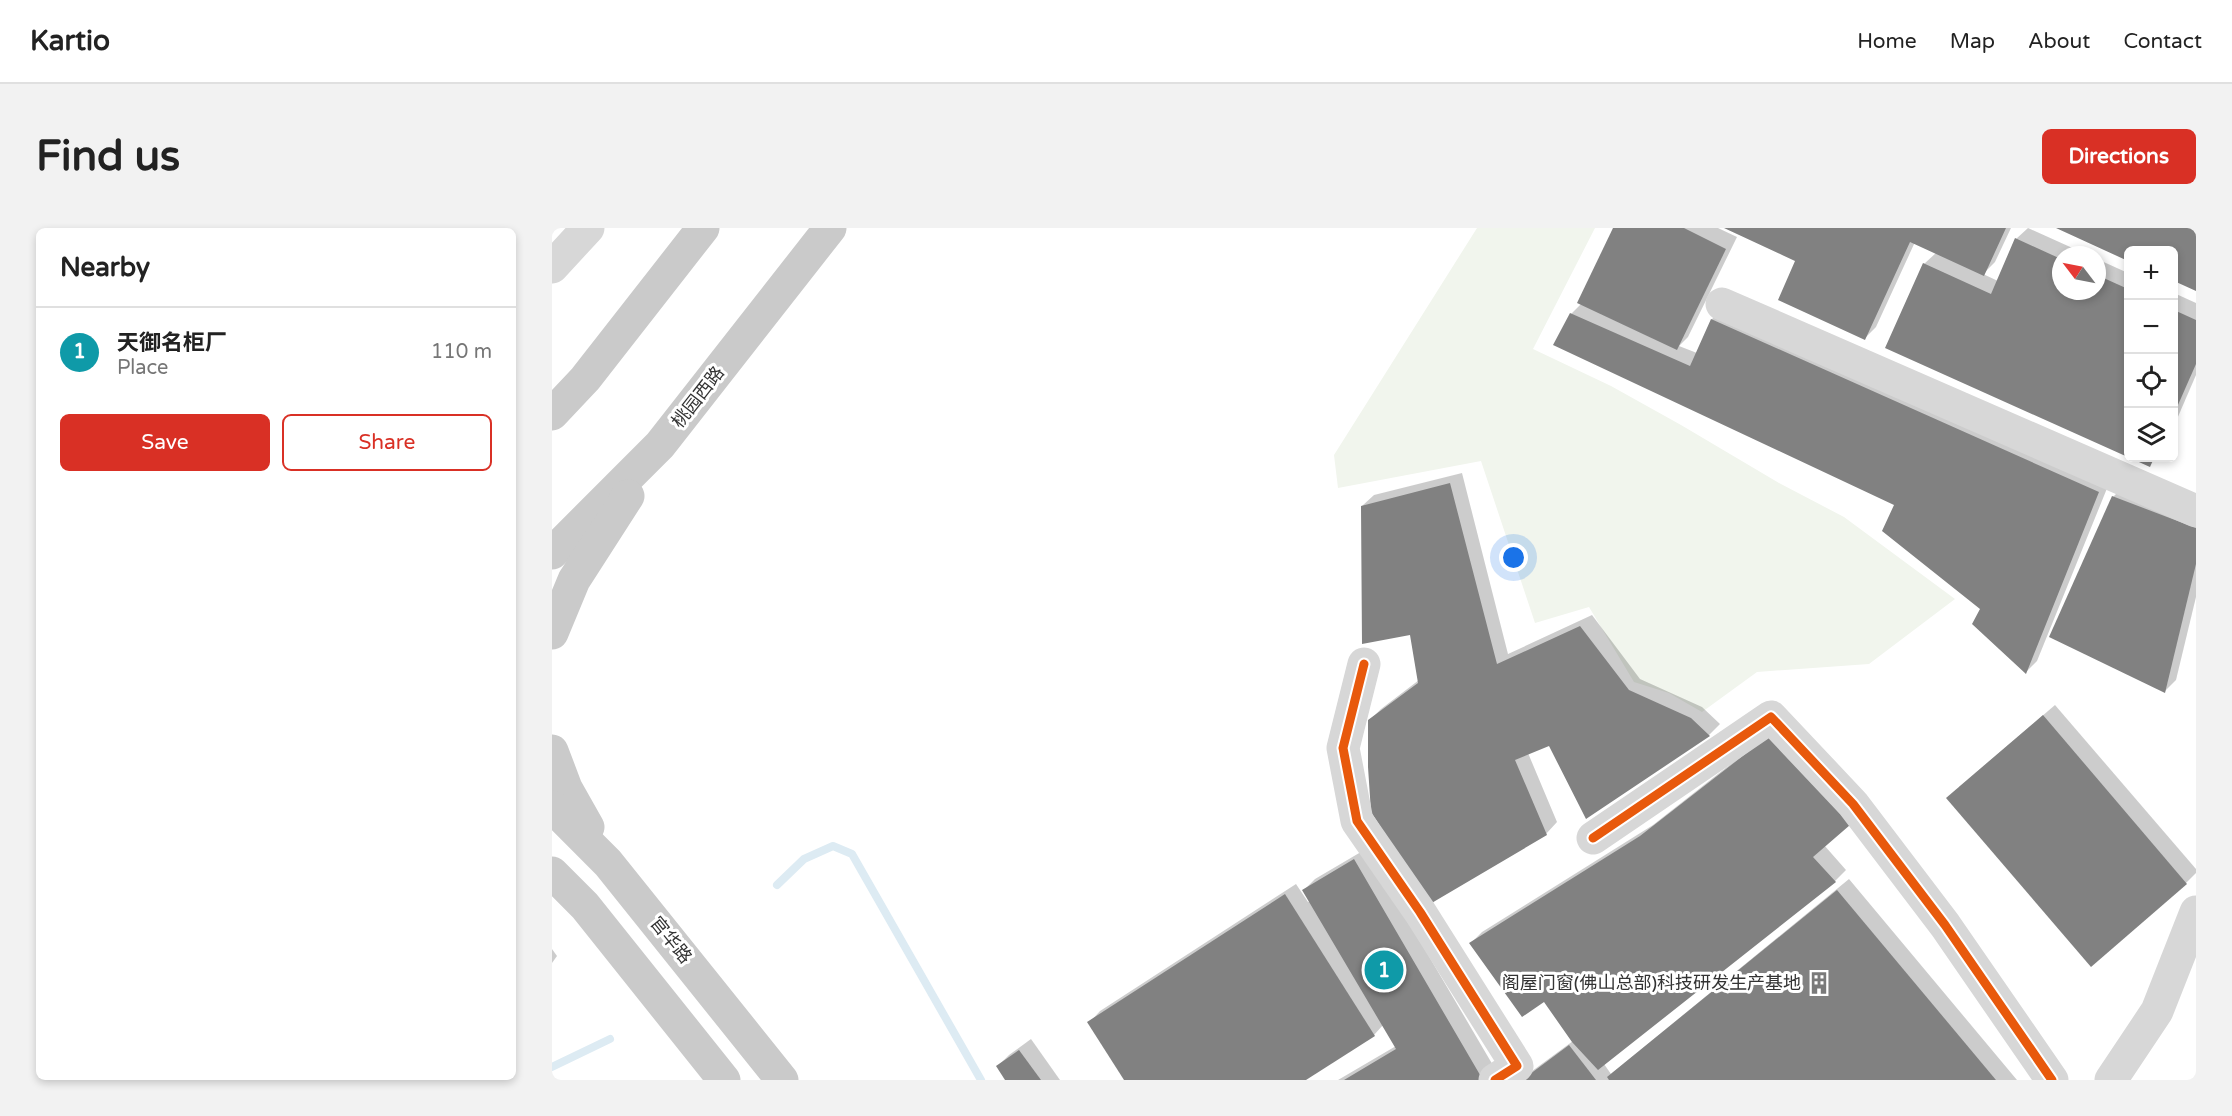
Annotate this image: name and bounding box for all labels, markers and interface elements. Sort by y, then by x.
text: Kartio [30,24,110,58]
text: Home [1857,29,1917,54]
text: Map [1950,29,1995,54]
text: About [2028,29,2090,54]
text: Contact [2123,29,2202,54]
button: Directions [2042,129,2196,184]
text: Find us [36,131,180,182]
north arrow [2052,246,2106,300]
map controls [2124,246,2178,462]
button: + [2124,246,2178,300]
text: Nearby [60,252,150,283]
button: − [2124,300,2178,354]
text: 天御名柜厂 [117,330,227,356]
text: 1 [73,340,86,364]
text: 110 m [431,340,492,364]
button: locate [2124,354,2178,408]
text: Place [117,356,168,380]
street label: 桃园西路 [667,362,729,432]
button: layers [2124,408,2178,462]
button: Save [60,414,270,471]
button: Share [282,414,492,471]
your location [1499,543,1528,572]
street label: 官华路 [645,912,697,968]
pin: 1 [1364,948,1404,992]
building icon: 阁屋门窗(佛山总部)科技研发生产基地 [1806,970,1832,996]
place label: 阁屋门窗(佛山总部)科技研发生产基地 [1502,972,1801,994]

